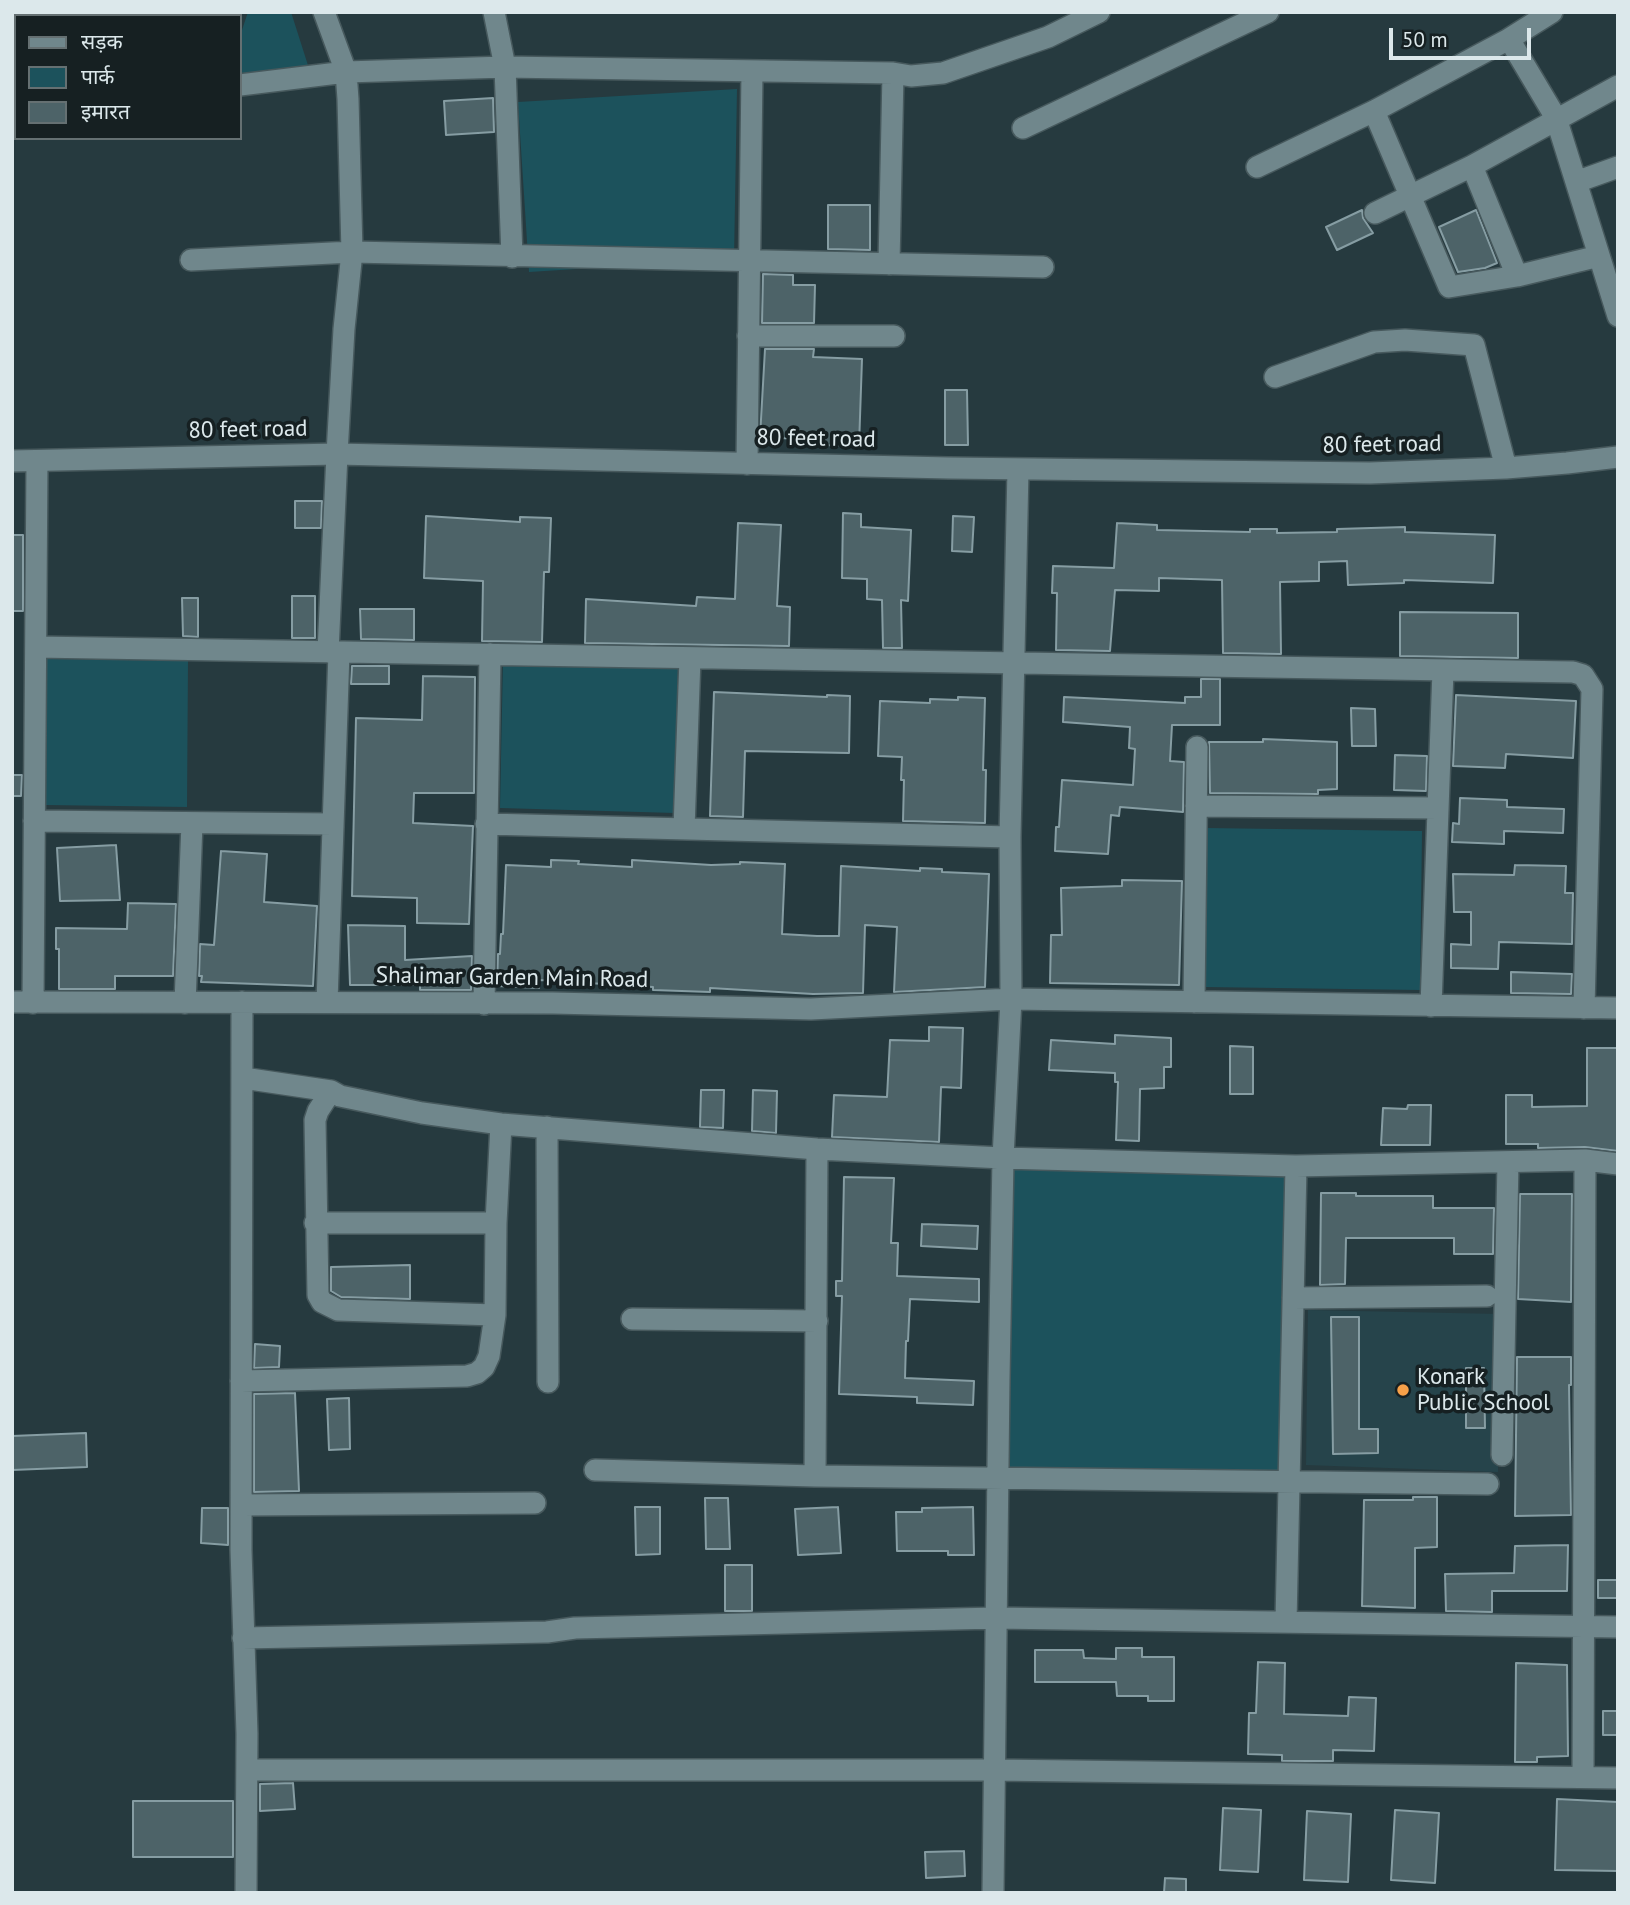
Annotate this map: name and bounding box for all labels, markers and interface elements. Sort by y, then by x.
legend [14,14,242,140]
scale bar [1392,14,1534,58]
text: 50 m [1402,26,1448,53]
text: सड़क [81,28,123,55]
text: पार्क [81,63,115,90]
text: इमारत [81,98,130,125]
street label: 80 feet road [188,415,308,445]
street label: 80 feet road [756,424,876,454]
street label: 80 feet road [1322,430,1442,460]
street label: Shalimar Garden Main Road [376,962,648,994]
place label: Konark Public School [1417,1363,1550,1417]
marker: Konark Public School [1395,1382,1411,1398]

